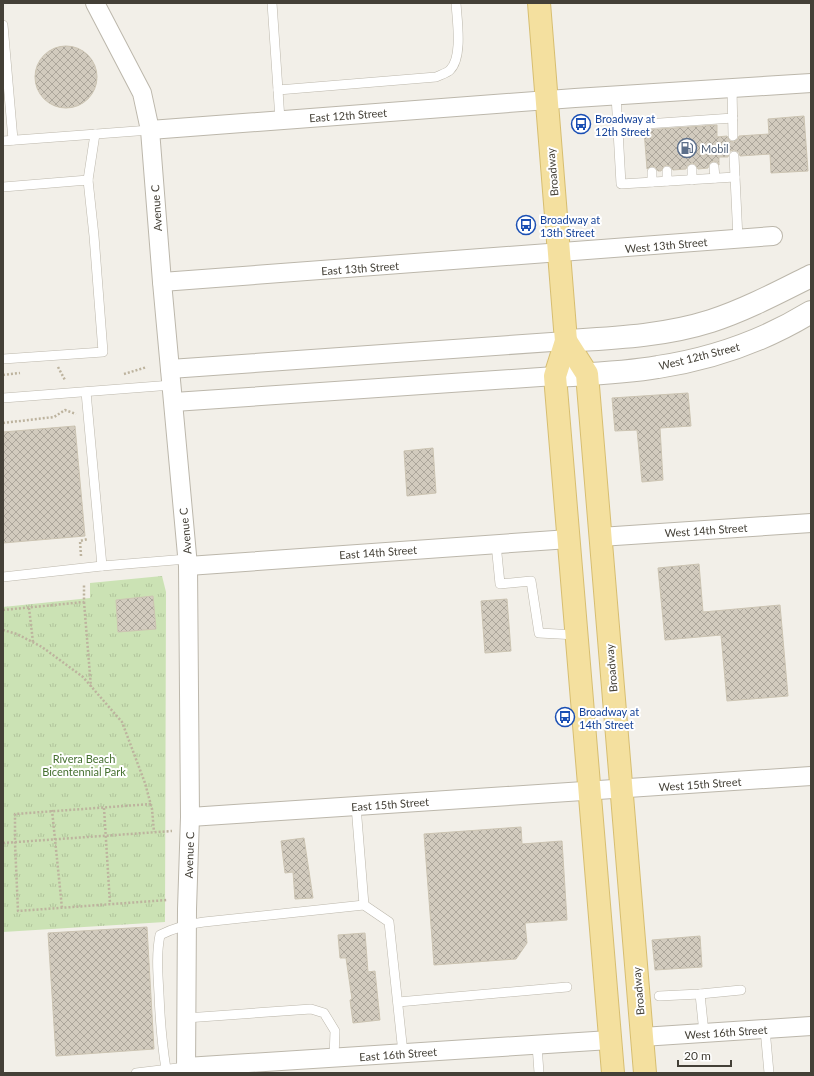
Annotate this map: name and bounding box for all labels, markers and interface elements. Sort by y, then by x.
street label: East 12th Street [309,106,387,124]
place label: Broadway at 12th Street [595,112,655,138]
bus stop icon: Broadway at 12th Street [570,113,592,135]
fuel station icon: Mobil [676,137,698,159]
place label: Mobil [701,142,729,155]
street label: Broadway [543,147,561,197]
street label: Avenue C [148,184,164,232]
place label: Broadway at 13th Street [540,213,600,239]
bus stop icon: Broadway at 13th Street [515,214,537,236]
street label: West 13th Street [624,235,708,255]
street label: East 13th Street [321,259,399,277]
street label: West 12th Street [657,340,741,372]
street label: Avenue C [176,507,194,555]
street label: West 14th Street [664,521,748,539]
street label: East 14th Street [339,543,417,561]
street label: Broadway [602,643,620,693]
place label: Broadway at 14th Street [579,705,639,731]
bus stop icon: Broadway at 14th Street [554,706,576,728]
park label: Rivera Beach Bicentennial Park [42,752,126,778]
street label: West 15th Street [658,775,742,793]
street label: East 15th Street [351,795,429,813]
street label: Avenue C [182,831,196,879]
street label: Broadway [629,966,647,1016]
street label: West 16th Street [684,1023,768,1041]
scale bar [678,1042,731,1068]
street label: East 16th Street [359,1045,437,1063]
text: 20 m [684,1048,711,1063]

